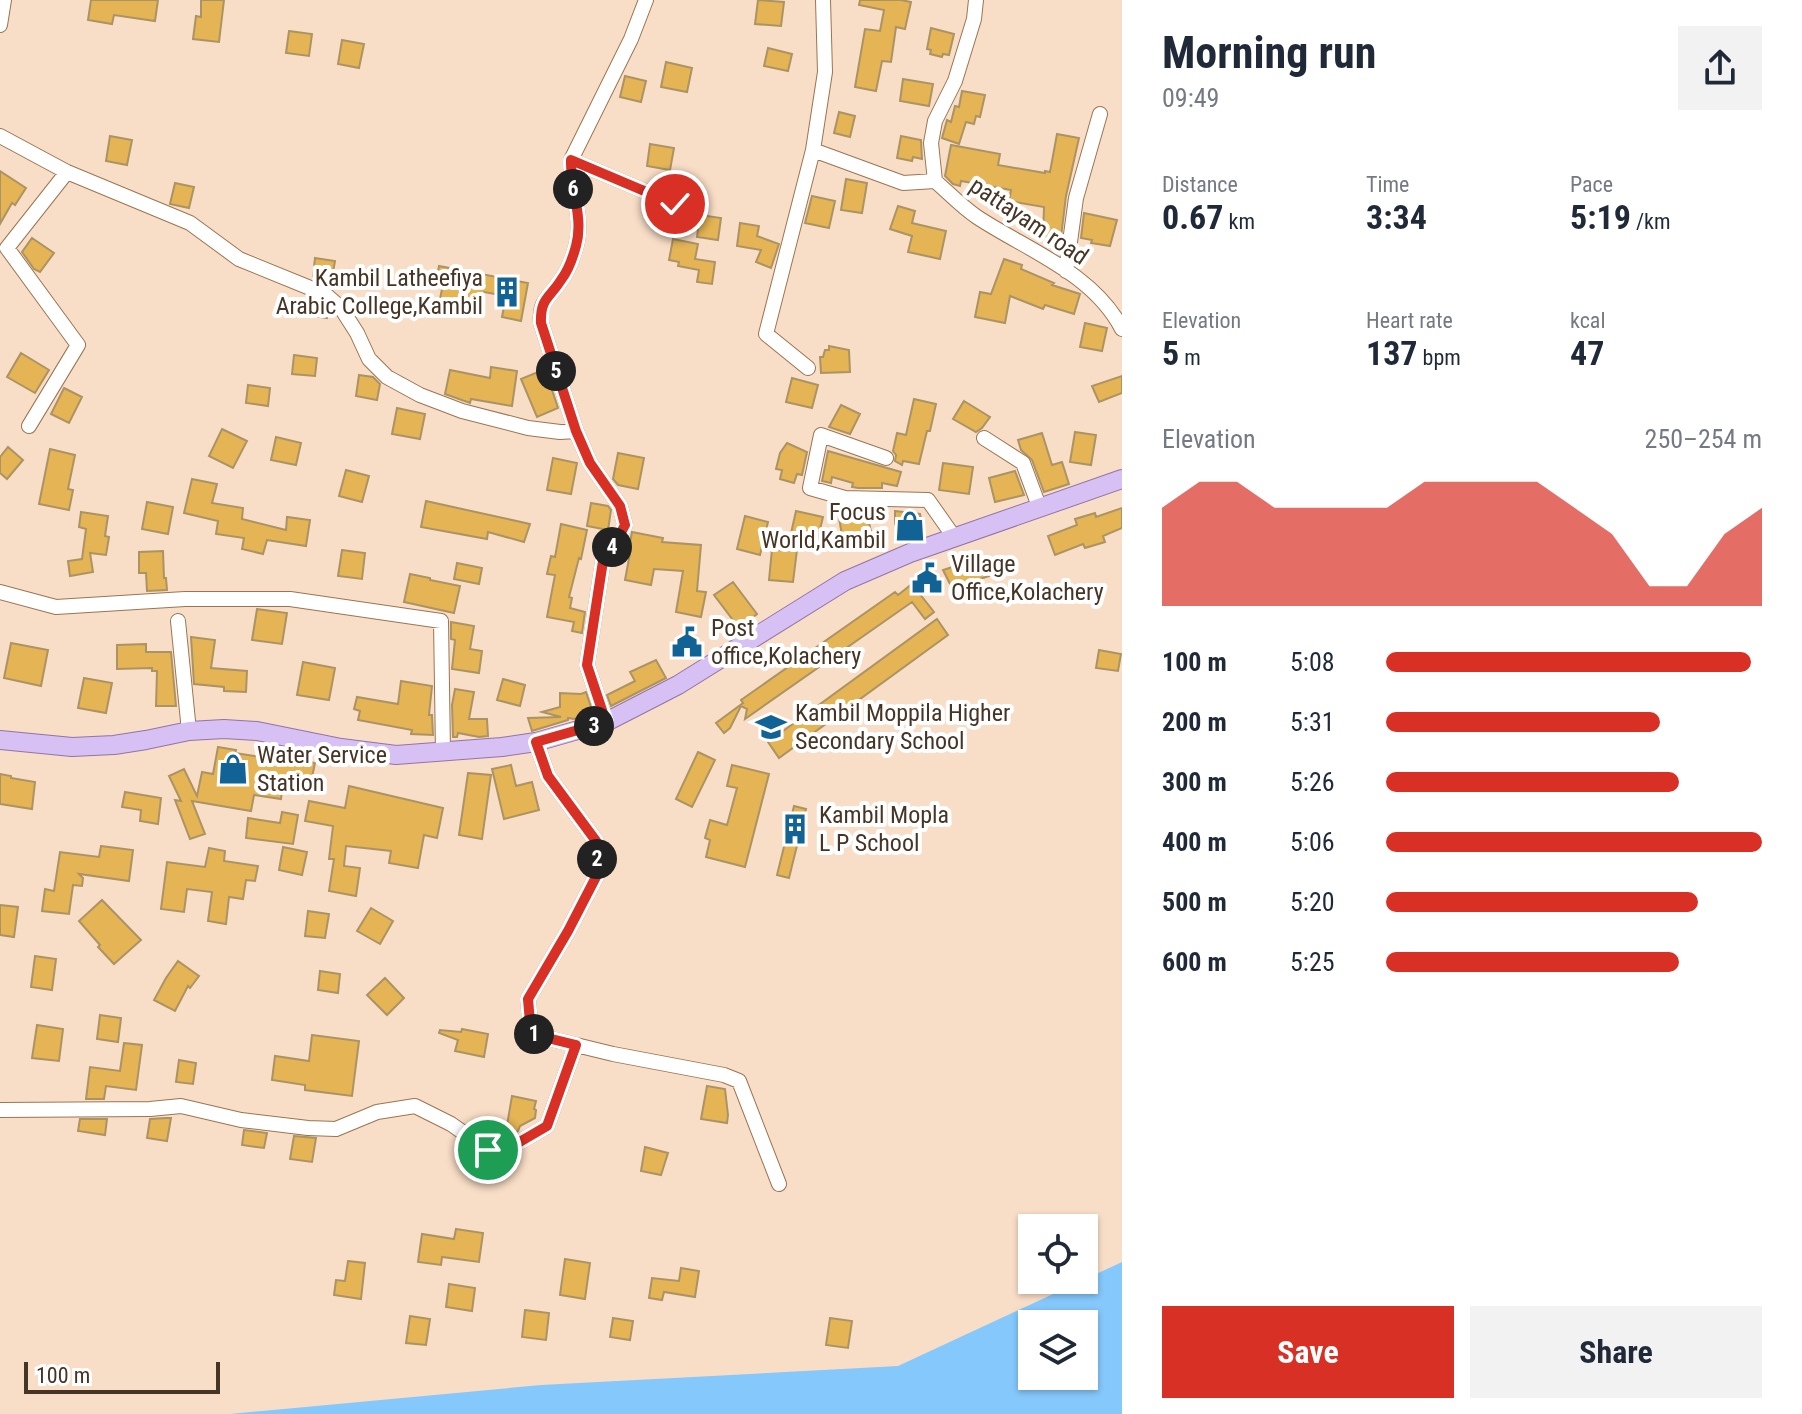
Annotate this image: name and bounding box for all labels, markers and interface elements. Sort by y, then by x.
button: share [1678,26,1762,110]
text: Morning run [1162,27,1376,79]
text: 09:49 [1162,83,1219,113]
pin: 6 [553,169,593,209]
pin [641,170,709,238]
street label: pattayam road [965,171,1093,271]
text: Distance [1162,172,1238,197]
text: Time [1366,172,1409,197]
text: Pace [1570,172,1613,197]
text: 6 [567,176,579,201]
icon: check [653,182,697,226]
text: 0.67 [1162,197,1223,237]
text: 3:34 [1366,197,1427,237]
text: 5:19 [1570,197,1631,237]
text: km [1223,209,1255,234]
text: /km [1631,209,1671,234]
place label: Kambil Latheefiya Arabic College,Kambil [276,264,483,320]
building icon: Kambil Latheefiya Arabic College,Kambil [490,275,524,309]
text: Elevation [1162,308,1241,333]
text: Heart rate [1366,308,1453,333]
text: kcal [1570,308,1605,333]
text: 5 [1162,333,1179,373]
text: 137 [1366,333,1418,373]
text: 47 [1570,333,1604,373]
text: m [1179,345,1201,370]
text: bpm [1418,345,1461,370]
pin: 5 [536,351,576,391]
text: 5 [550,358,562,383]
text: Elevation [1162,424,1256,454]
text: 250–254 m [1645,424,1762,454]
place label: Focus World,Kambil [761,498,886,554]
shop icon: Focus World,Kambil [893,509,927,543]
pin: 4 [592,527,632,567]
text: 4 [606,534,618,559]
place label: Village Office,Kolachery [951,550,1104,606]
public building icon: Village Office,Kolachery [910,561,944,595]
place label: Post office,Kolachery [711,614,861,670]
public building icon: Post office,Kolachery [670,625,704,659]
text: 100 m [1162,647,1227,677]
text: 5:08 [1290,647,1335,677]
place label: Kambil Moppila Higher Secondary School [795,699,1010,755]
pin: 3 [574,706,614,746]
text: 200 m [1162,707,1227,737]
text: 5:31 [1290,707,1335,737]
school or university icon: Kambil Moppila Higher Secondary School [754,710,788,744]
text: 3 [588,713,600,738]
place label: Water Service Station [257,741,387,797]
shop icon: Water Service Station [216,752,250,786]
text: 300 m [1162,767,1227,797]
text: 5:26 [1290,767,1335,797]
place label: Kambil Mopla L P School [819,801,949,857]
building icon: Kambil Mopla L P School [778,812,812,846]
text: 400 m [1162,827,1227,857]
text: 5:06 [1290,827,1335,857]
pin: 2 [577,839,617,879]
text: 2 [591,846,603,871]
text: 500 m [1162,887,1227,917]
text: 5:20 [1290,887,1335,917]
text: 600 m [1162,947,1227,977]
text: 5:25 [1290,947,1335,977]
pin: 1 [514,1014,554,1054]
text: 1 [528,1021,540,1046]
pin [454,1116,522,1184]
icon: arrive [466,1128,510,1172]
map controls [1018,1214,1098,1390]
button: locate [1018,1214,1098,1294]
button: Save [1162,1306,1454,1398]
button: Share [1470,1306,1762,1398]
button: layers [1018,1310,1098,1390]
scale bar [24,1358,220,1394]
text: 100 m [36,1363,90,1388]

